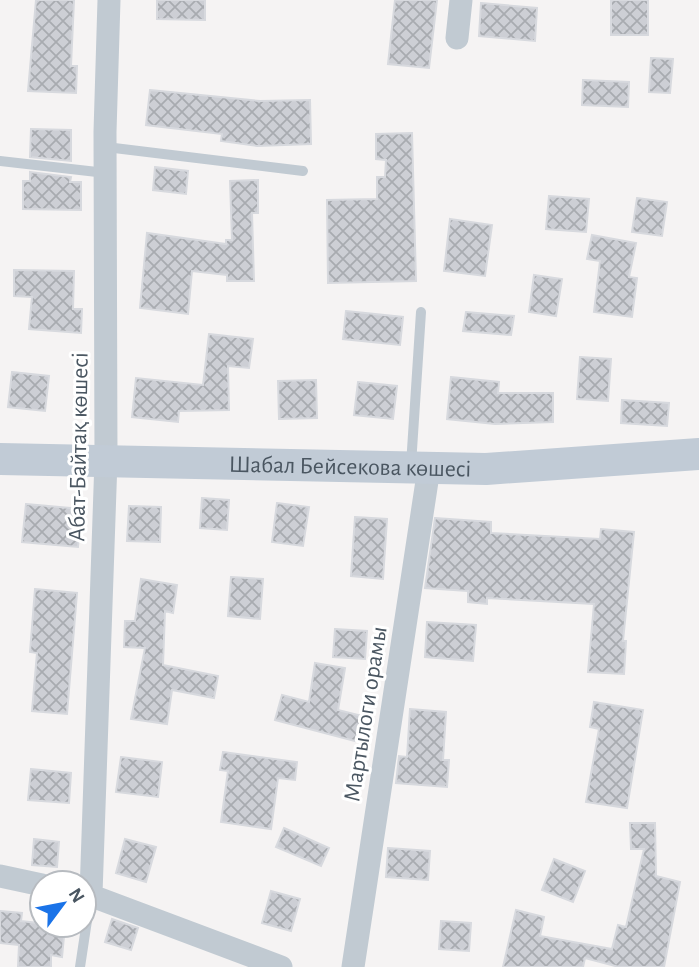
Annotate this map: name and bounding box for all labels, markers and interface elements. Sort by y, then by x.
street label: Абат-Байтақ көшесі [65,352,93,542]
street label: Шабал Бейсекова көшесі [228,453,471,482]
street label: Мартылоги орамы [340,625,392,804]
north arrow [28,869,98,939]
text: N [65,885,88,906]

